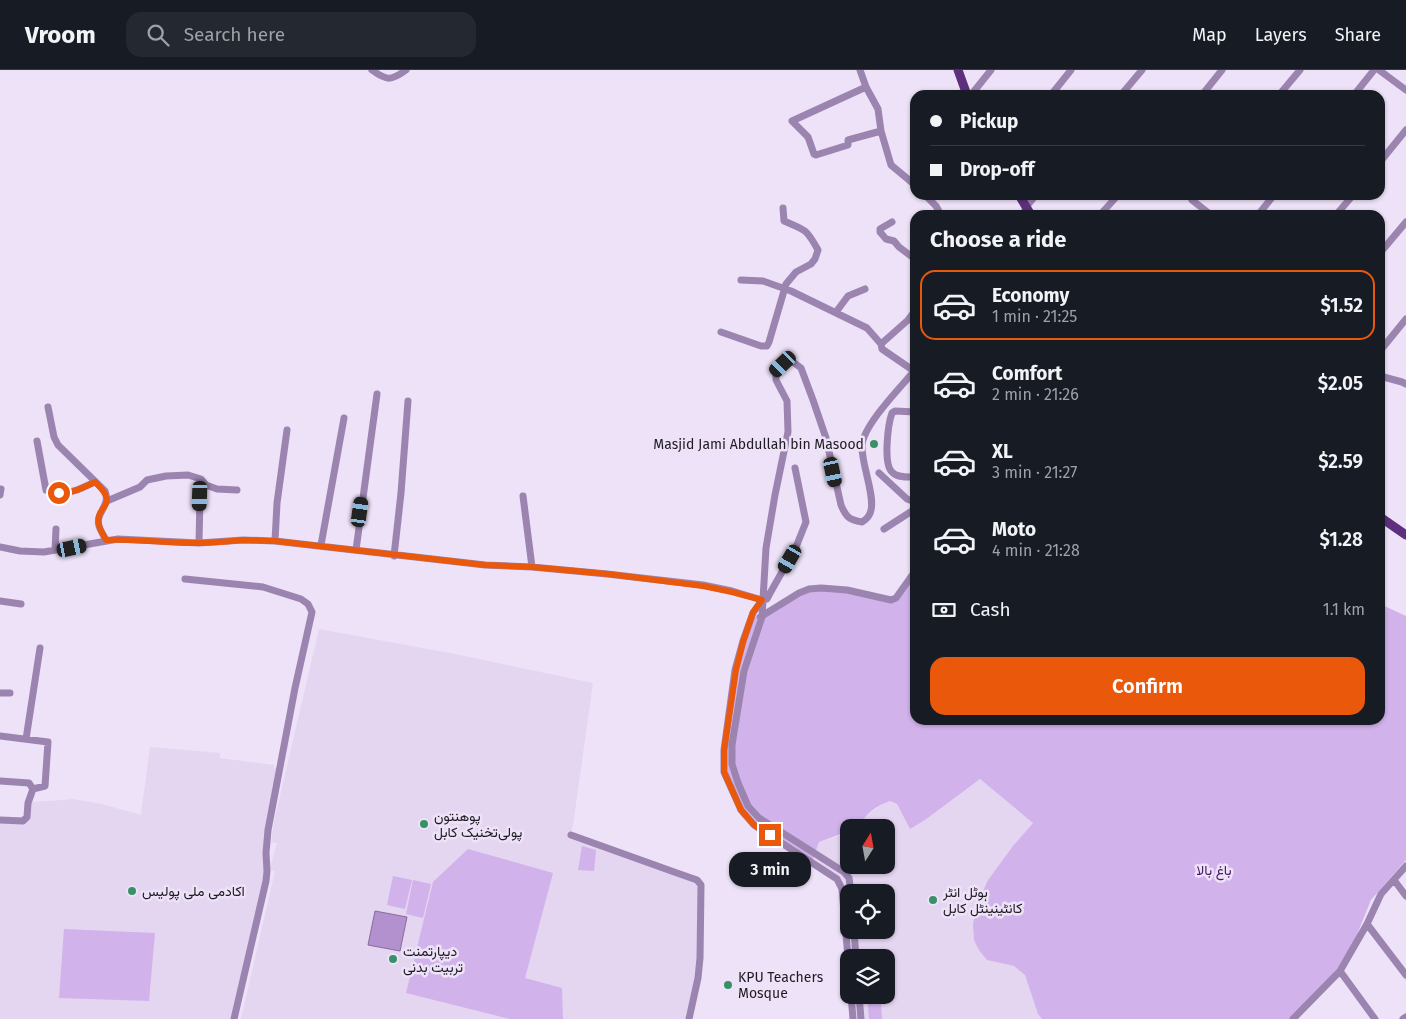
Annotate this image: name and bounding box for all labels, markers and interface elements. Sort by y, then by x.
search box [126,12,476,57]
text: Vroom [25,21,96,49]
icon: search [144,21,172,49]
text: Search here [184,23,285,46]
text: Map [1192,24,1227,46]
text: Layers [1255,24,1307,46]
text: Share [1335,24,1381,46]
text: Pickup [960,110,1018,133]
text: Drop-off [960,158,1034,181]
text: Choose a ride [930,226,1066,253]
icon: car [932,283,977,328]
text: Economy [992,284,1069,307]
text: $1.52 [1320,294,1363,317]
text: 1 min · 21:25 [992,307,1077,326]
car [766,348,799,380]
icon: car [932,361,977,406]
text: Comfort [992,362,1062,385]
text: $2.05 [1318,372,1363,395]
text: 2 min · 21:26 [992,385,1079,404]
place label: Masjid Jami Abdullah bin Masood [653,436,864,453]
marker: Masjid Jami Abdullah bin Masood [868,438,880,450]
icon: car [932,439,977,484]
text: XL [992,440,1013,463]
text: $2.59 [1318,450,1363,473]
car [822,456,843,488]
text: 3 min · 21:27 [992,463,1077,482]
car [191,481,208,511]
route start [48,482,70,504]
car [350,496,369,528]
icon: car [932,517,977,562]
text: Moto [992,518,1036,541]
text: $1.28 [1319,528,1363,551]
car [55,538,88,558]
text: 4 min · 21:28 [992,541,1080,560]
car [776,542,803,576]
icon: cash [930,596,958,624]
text: Cash [970,598,1011,621]
text: 1.1 km [1323,600,1365,619]
button: Confirm [930,657,1365,715]
place label: پوهنتون پولی‌تخنیک کابل [434,808,522,842]
marker: پوهنتون پولی‌تخنیک کابل [418,818,430,830]
north arrow [840,819,895,874]
map controls [840,819,895,1004]
route end [759,824,781,846]
callout: 3 min [729,852,811,888]
text: 3 min [750,860,790,879]
park label: باغ بالا [1196,862,1232,881]
place label: اکادمی ملی پولیس [142,883,245,901]
button: locate [840,884,895,939]
place label: ہوٹل انٹر کانٹینینٹل کابل [942,884,1022,917]
marker: اکادمی ملی پولیس [126,885,138,897]
marker: ہوٹل انٹر کانٹینینٹل کابل [927,894,939,906]
place label: دیپارتمنت تربیت بدنی [403,943,463,976]
button: layers [840,949,895,1004]
marker: دیپارتمنت تربیت بدنی [387,953,399,965]
place label: KPU Teachers Mosque [738,969,824,1002]
marker: KPU Teachers Mosque [722,979,734,991]

